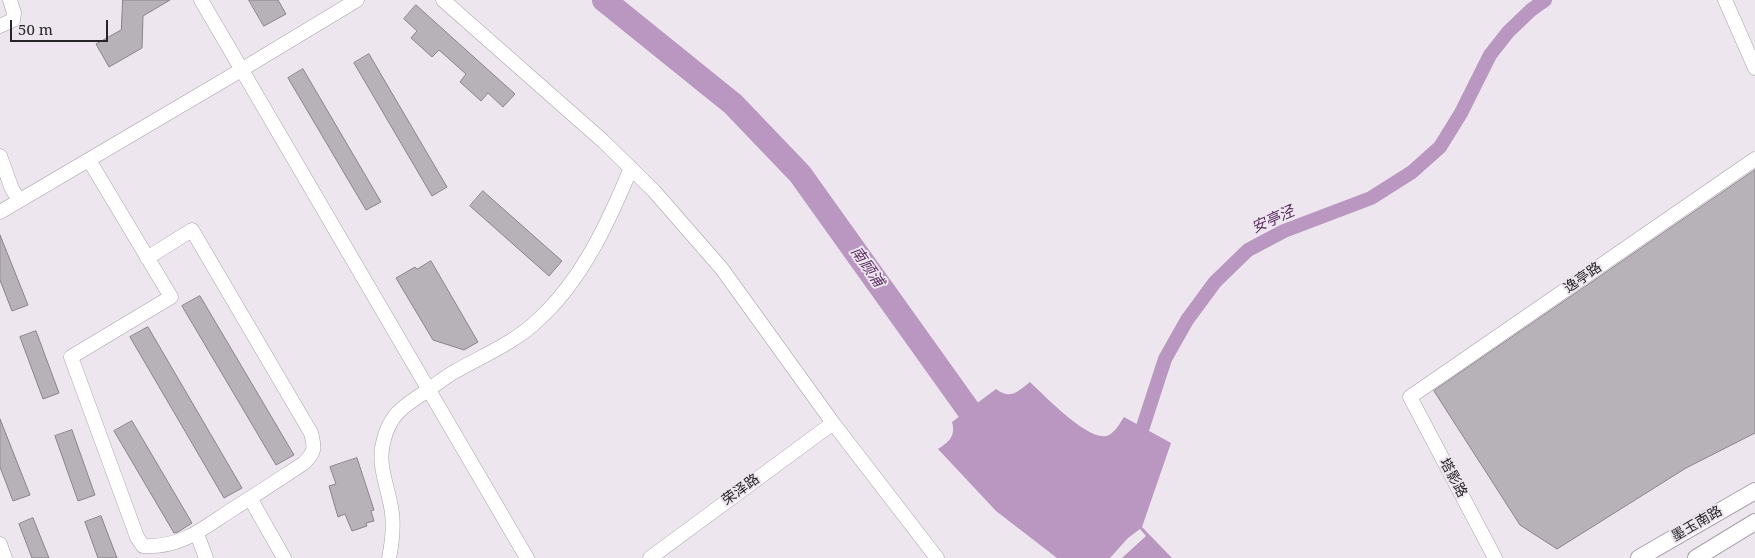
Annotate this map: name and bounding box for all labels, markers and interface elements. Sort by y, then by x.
scale bar [12,10,110,42]
text: 50 m [18,19,53,39]
water label: 安亭泾 [1249,203,1297,237]
water label: 南顾浦 [847,243,887,291]
street label: 逸亭路 [1561,259,1605,297]
street label: 塔影路 [1436,456,1470,500]
street label: 荣泽路 [719,471,763,509]
street label: 墨玉南路 [1669,503,1725,545]

